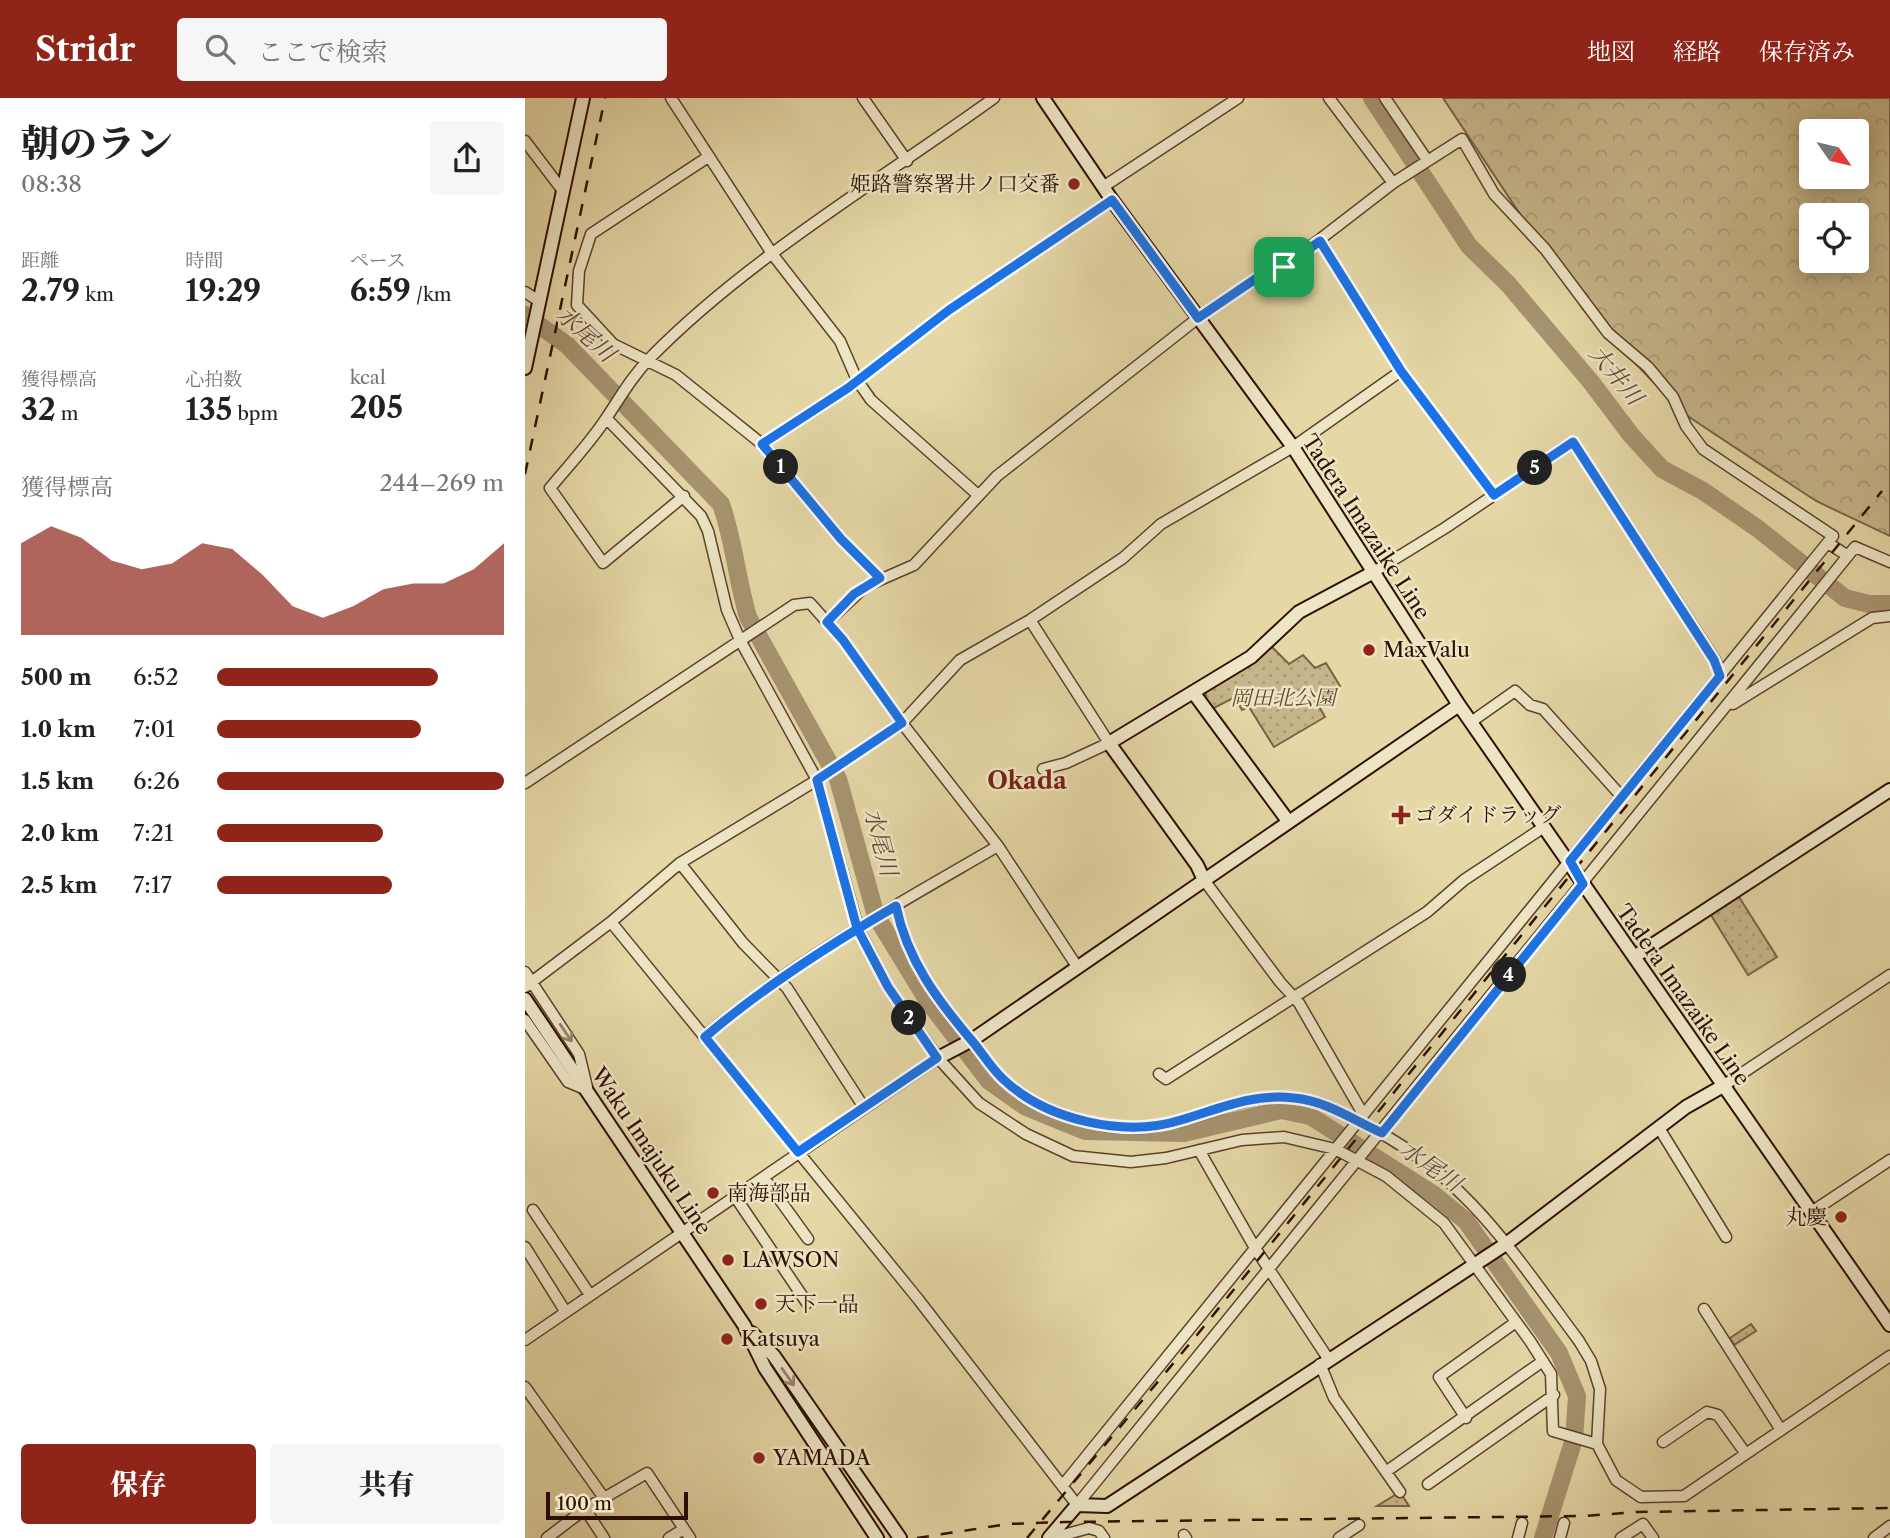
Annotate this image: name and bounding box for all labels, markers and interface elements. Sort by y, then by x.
search box [177,18,667,81]
text: Stridr [35,29,135,70]
icon: search [201,30,239,68]
text: ここで検索 [257,36,387,68]
text: 地図 [1587,37,1635,66]
text: 経路 [1673,37,1721,66]
text: 保存済み [1759,37,1855,66]
north arrow [1799,119,1869,189]
map controls [1799,119,1869,273]
text: 朝のラン [21,120,173,167]
button: share [430,121,504,195]
text: 08:38 [21,170,82,198]
place label: 姫路警察署井ノ口交番 [850,171,1060,196]
marker: 姫路警察署井ノ口交番 [1066,176,1082,192]
button: locate [1799,203,1869,273]
pin [1254,237,1314,297]
icon: arrive [1265,248,1303,286]
text: 距離 [21,249,59,272]
text: 時間 [185,249,223,272]
text: ペース [350,249,406,272]
text: 2.79 [21,272,80,309]
text: 19:29 [185,272,261,309]
text: 6:59 [350,272,411,309]
text: km [80,283,114,306]
text: /km [411,283,452,306]
water label: 水尾川 [551,301,623,369]
water label: 大井川 [1583,340,1651,413]
text: kcal [350,366,386,389]
text: 獲得標高 [21,368,97,391]
text: 心拍数 [185,368,242,391]
text: 205 [350,389,403,426]
text: 32 [21,391,56,428]
text: 135 [185,391,232,428]
text: m [56,402,78,425]
text: bpm [232,402,278,425]
street label: Tadera Imazaike Line [1297,430,1435,624]
pin: 1 [763,450,799,484]
pin: 5 [1517,450,1553,486]
text: 1 [776,455,785,478]
text: 5 [1529,456,1540,479]
text: 244–269 m [379,469,504,497]
text: 獲得標高 [21,473,113,501]
place label: MaxValu [1383,637,1470,662]
marker: MaxValu [1361,642,1377,658]
text: 500 m [21,663,92,691]
text: 6:52 [133,663,179,691]
park label: 岡田北公園 [1231,685,1338,710]
text: 1.0 km [21,715,96,743]
text: 7:01 [133,715,175,743]
district label: Okada [987,766,1068,795]
text: 1.5 km [21,767,94,795]
text: 6:26 [133,767,180,795]
place label: ゴダイドラッグ [1415,802,1561,827]
water label: 水尾川 [859,805,904,882]
marker: ゴダイドラッグ [1393,807,1409,823]
text: 2.0 km [21,819,99,847]
text: 7:21 [133,819,174,847]
text: 2.5 km [21,871,97,899]
text: 7:17 [133,871,172,899]
street label: Tadera Imazaike Line [1611,899,1755,1090]
pin: 4 [1492,958,1527,992]
text: 4 [1503,963,1514,986]
pin: 2 [891,1000,927,1035]
text: 2 [903,1006,914,1029]
one-way arrow [559,1023,573,1043]
street label: Waku Imajuku Line [586,1062,717,1239]
water label: 水尾川 [1395,1135,1470,1199]
place label: 南海部品 [727,1180,811,1205]
marker: 南海部品 [705,1185,721,1201]
place label: 丸慶 [1785,1204,1827,1229]
marker: 丸慶 [1833,1209,1849,1225]
place label: LAWSON [742,1247,839,1272]
marker: LAWSON [720,1252,736,1268]
place label: 天下一品 [775,1291,859,1316]
marker: 天下一品 [753,1296,769,1312]
place label: Katsuya [741,1326,821,1351]
marker: Katsuya [719,1331,735,1347]
one-way arrow [781,1367,796,1386]
button: 保存 [21,1444,256,1524]
button: 共有 [270,1444,504,1524]
place label: YAMADA [772,1445,871,1470]
marker: YAMADA [751,1450,767,1466]
scale bar [546,1489,688,1521]
text: 100 m [557,1492,612,1515]

